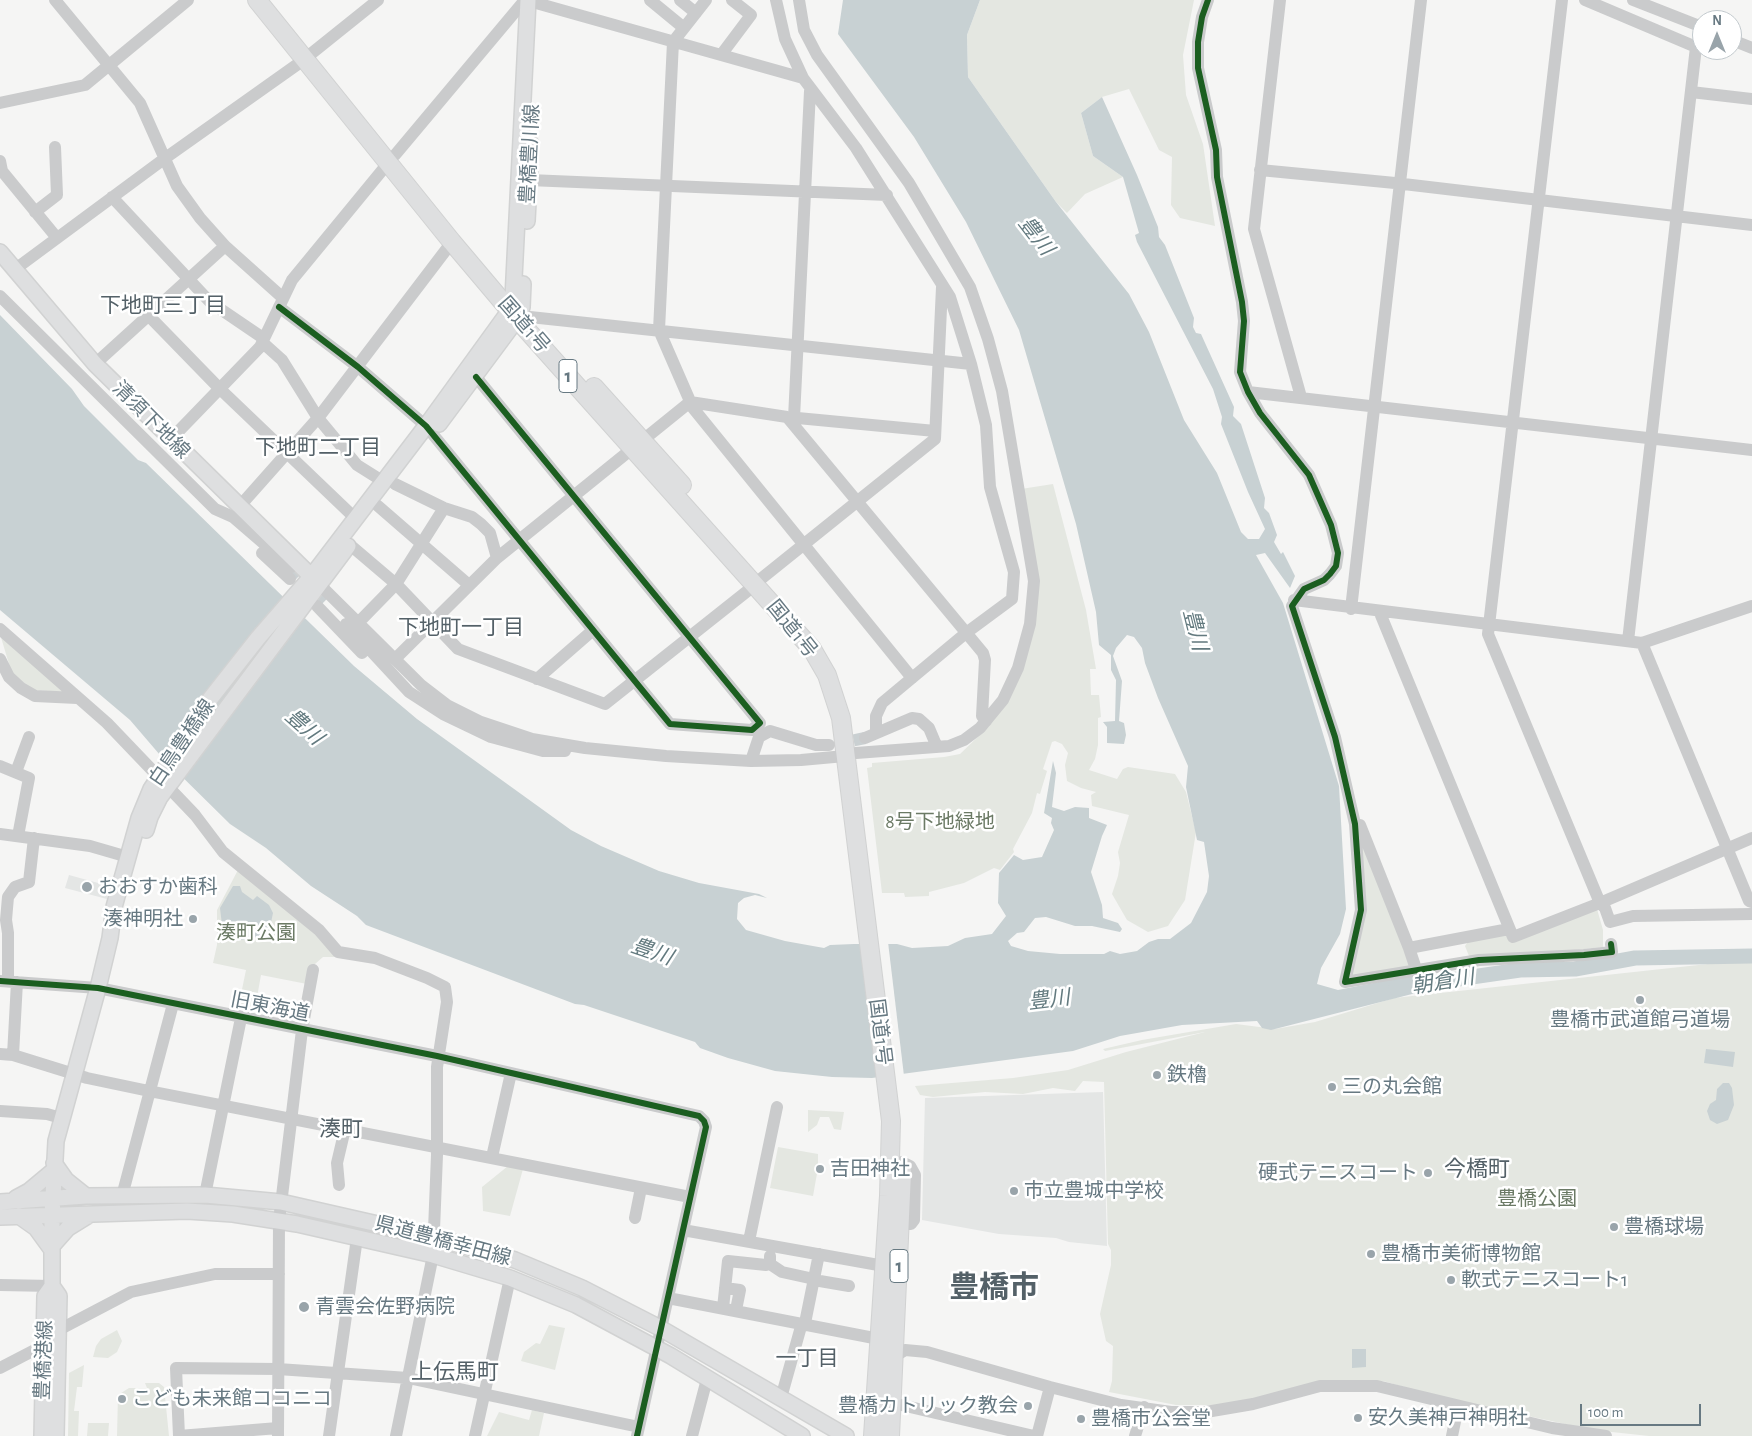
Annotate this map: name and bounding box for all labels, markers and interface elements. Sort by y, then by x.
north arrow [1692,10,1742,60]
text: N [1712,14,1722,28]
street label: 豊橋豊川線 [515,103,545,205]
water label: 豊川 [1013,212,1059,260]
street label: 国道1号 [493,292,555,358]
district label: 下地町三丁目 [100,293,226,319]
road number: 1 [559,360,577,392]
street label: 清須下地線 [107,376,195,464]
district label: 下地町二丁目 [255,435,381,461]
street label: 国道1号 [762,595,822,663]
water label: 豊川 [1178,607,1212,653]
district label: 下地町一丁目 [398,615,524,641]
street label: 白鳥豊橋線 [144,695,220,791]
water label: 豊川 [280,704,328,750]
park label: 8号下地緑地 [885,810,995,834]
place label: おおすか歯科 [98,875,218,899]
marker: おおすか歯科 [80,880,94,894]
place label: 湊神明社 [103,907,183,931]
marker: 湊神明社 [187,913,199,925]
park label: 湊町公園 [216,921,296,945]
water label: 豊川 [628,933,676,971]
water label: 朝倉川 [1410,965,1476,999]
water label: 豊川 [1027,985,1071,1015]
street label: 旧東海道 [228,988,312,1026]
marker: 豊橋市武道館弓道場 [1634,994,1646,1006]
street label: 国道1号 [864,997,896,1067]
place label: 豊橋市武道館弓道場 [1550,1008,1730,1032]
place label: 鉄櫓 [1167,1063,1207,1087]
marker: 鉄櫓 [1151,1069,1163,1081]
place label: 三の丸会館 [1342,1075,1442,1099]
marker: 三の丸会館 [1326,1081,1338,1093]
district label: 湊町 [319,1116,363,1142]
district label: 今橋町 [1444,1156,1510,1182]
place label: 吉田神社 [830,1157,910,1181]
place label: 硬式テニスコート [1258,1161,1418,1185]
marker: 吉田神社 [814,1163,826,1175]
marker: 硬式テニスコート [1422,1167,1434,1179]
place label: 市立豊城中学校 [1024,1179,1164,1203]
marker: 市立豊城中学校 [1008,1185,1020,1197]
park label: 豊橋公園 [1497,1187,1577,1211]
street label: 県道豊橋幸田線 [372,1211,514,1271]
place label: 豊橋球場 [1624,1215,1704,1239]
marker: 豊橋球場 [1608,1221,1620,1233]
place label: 豊橋市美術博物館 [1381,1242,1541,1266]
marker: 豊橋市美術博物館 [1365,1248,1377,1260]
road number: 1 [890,1250,908,1282]
place label: 軟式テニスコート1 [1461,1268,1628,1292]
district label: 豊橋市 [949,1270,1039,1306]
marker: 軟式テニスコート1 [1445,1274,1457,1286]
place label: 青雲会佐野病院 [315,1295,455,1319]
marker: 青雲会佐野病院 [297,1300,311,1314]
street label: 豊橋港線 [31,1320,57,1400]
district label: 一丁目 [776,1346,838,1372]
district label: 上伝馬町 [411,1359,499,1385]
place label: こども未来館ココニコ [132,1387,332,1411]
marker: こども未来館ココニコ [116,1393,128,1405]
place label: 豊橋カトリック教会 [838,1394,1018,1418]
scale bar [1582,1394,1703,1426]
marker: 豊橋カトリック教会 [1022,1400,1034,1412]
text: 100 m [1588,1405,1623,1420]
place label: 安久美神戸神明社 [1368,1406,1528,1430]
place label: 豊橋市公会堂 [1091,1407,1211,1431]
marker: 安久美神戸神明社 [1352,1412,1364,1424]
marker: 豊橋市公会堂 [1075,1413,1087,1425]

